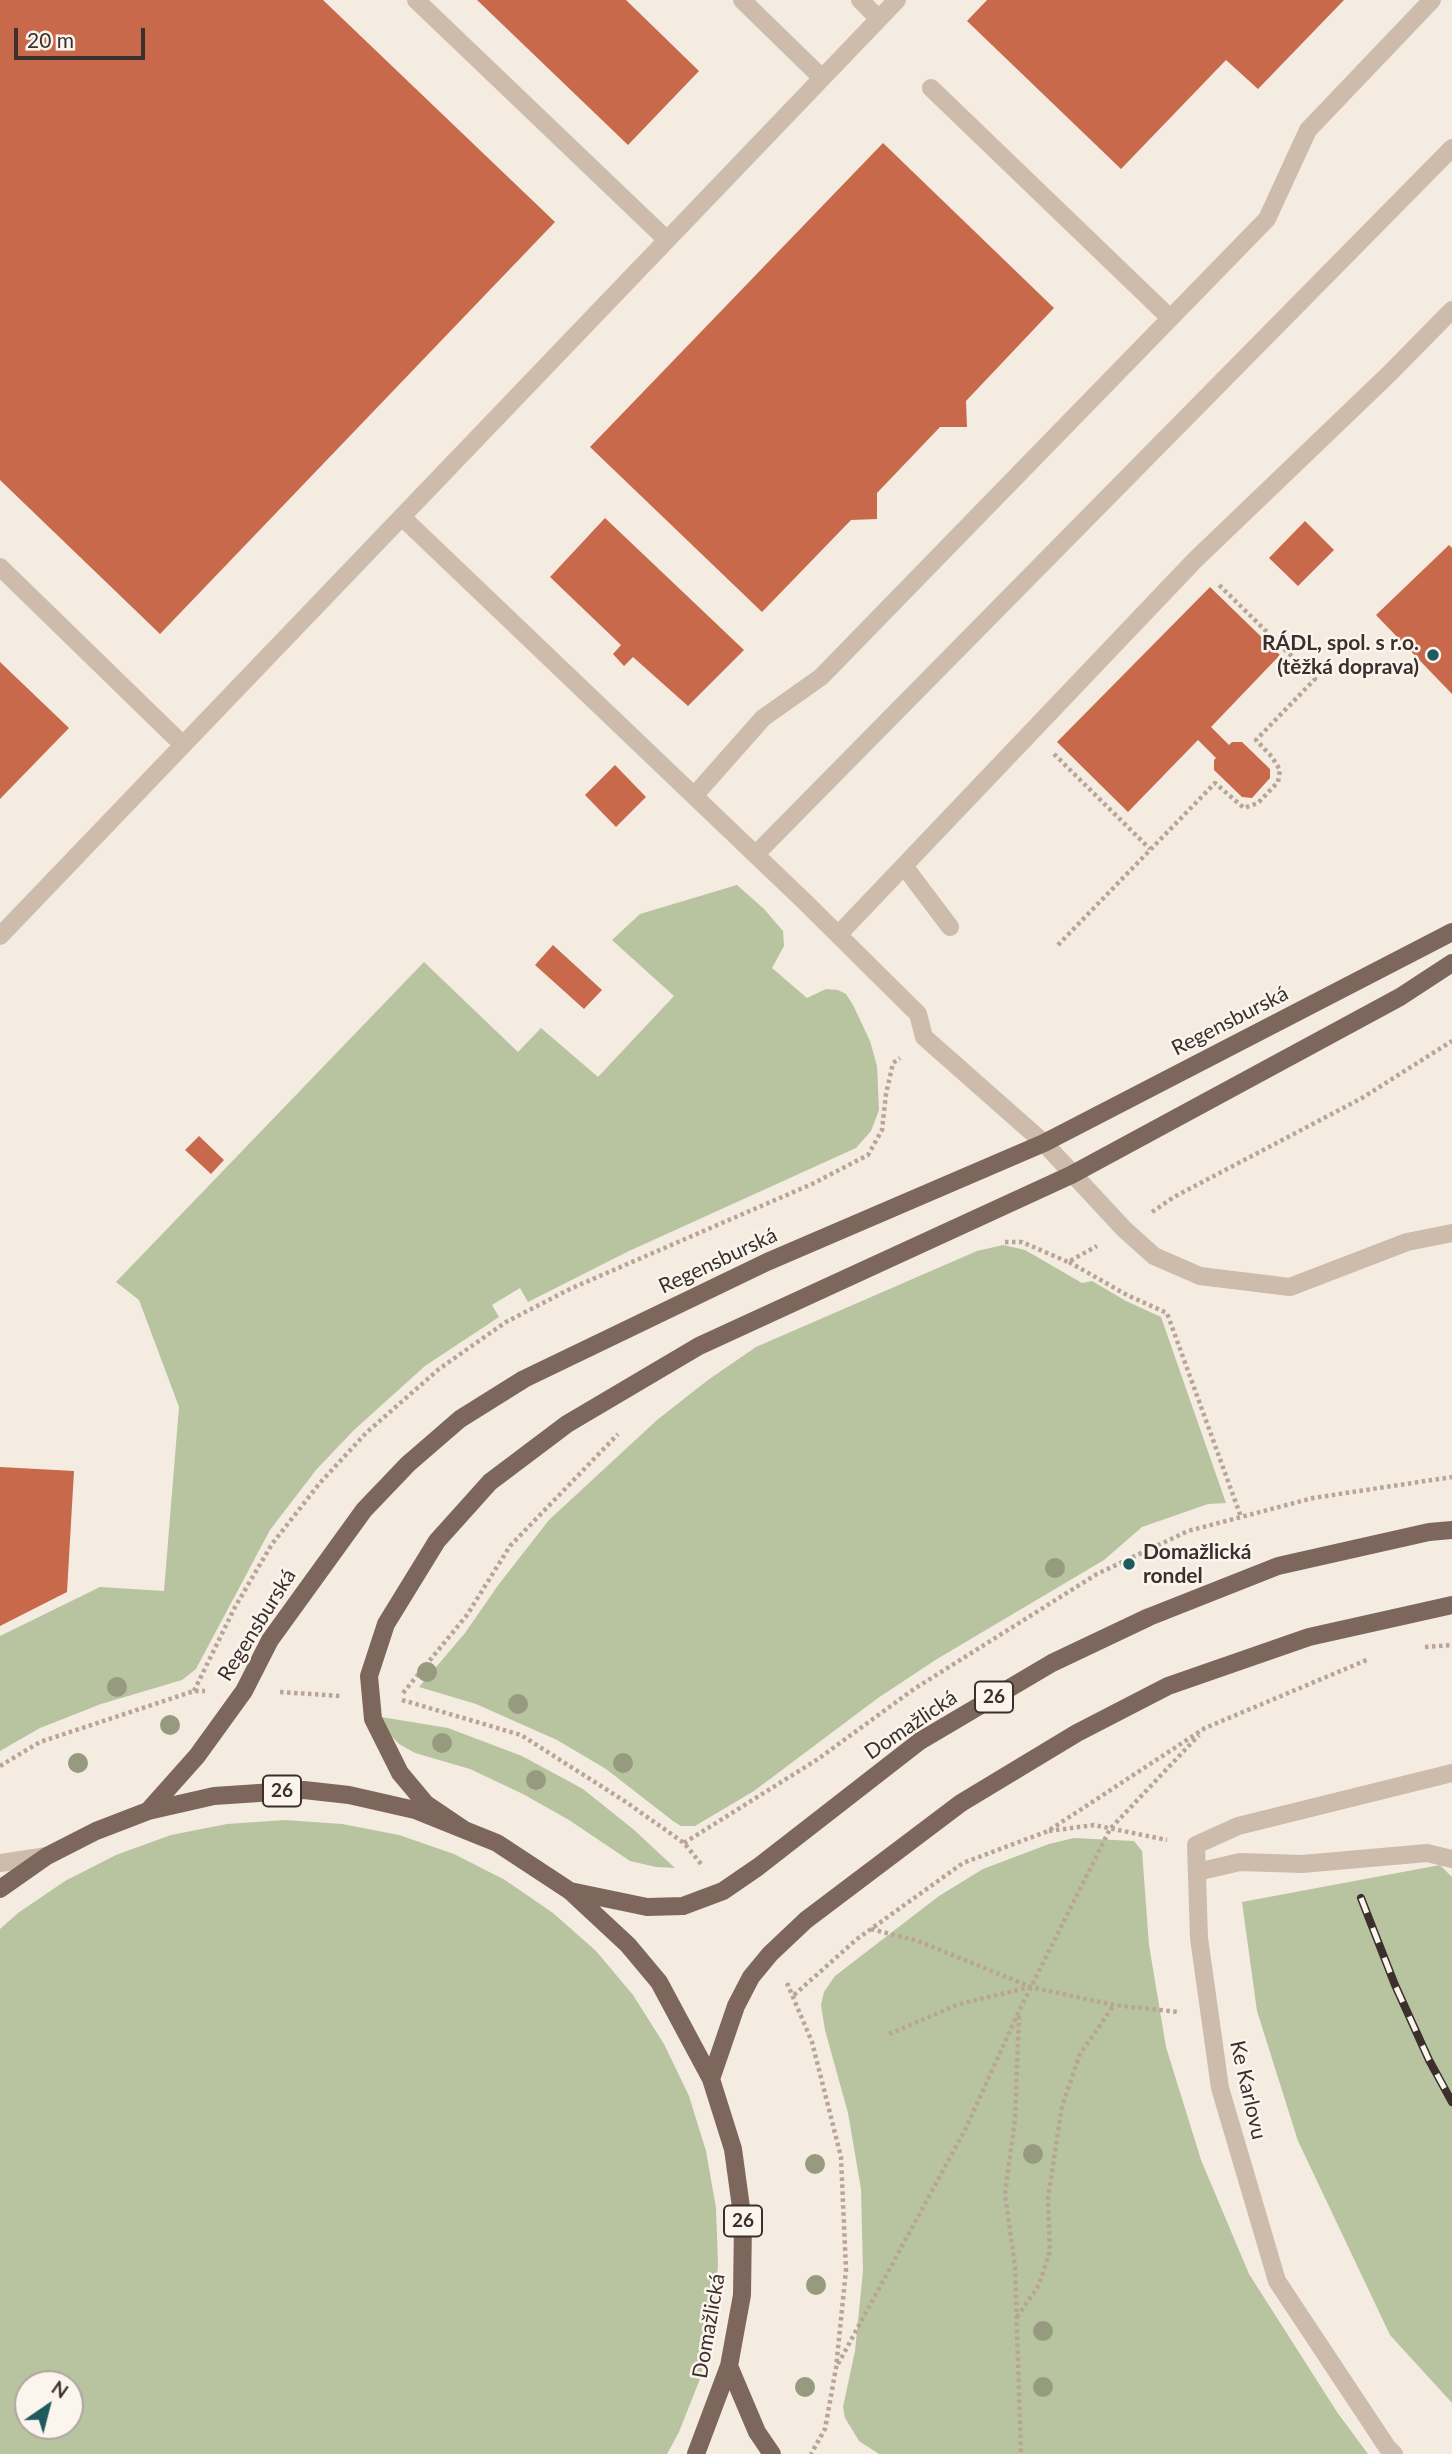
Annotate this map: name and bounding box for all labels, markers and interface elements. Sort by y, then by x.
scale bar [18,14,149,58]
text: 20 m [27,27,74,52]
place label: RÁDL, spol. s r.o. (těžká doprava) [1262,630,1419,680]
marker: RÁDL, spol. s r.o. (těžká doprava) [1425,647,1441,663]
street label: Regensburská [1167,981,1293,1061]
street label: Regensburská [655,1223,781,1299]
place label: Domažlická rondel [1143,1539,1251,1589]
marker: Domažlická rondel [1121,1556,1137,1572]
street label: Regensburská [213,1564,301,1686]
road number: 26 [975,1681,1013,1712]
street label: Domažlická [860,1685,962,1765]
road number: 26 [263,1776,301,1806]
street label: Ke Karlovu [1224,2038,1272,2142]
road number: 26 [724,2206,762,2236]
street label: Domažlická [687,2272,731,2380]
north arrow [14,2370,84,2440]
text: N [48,2375,73,2403]

